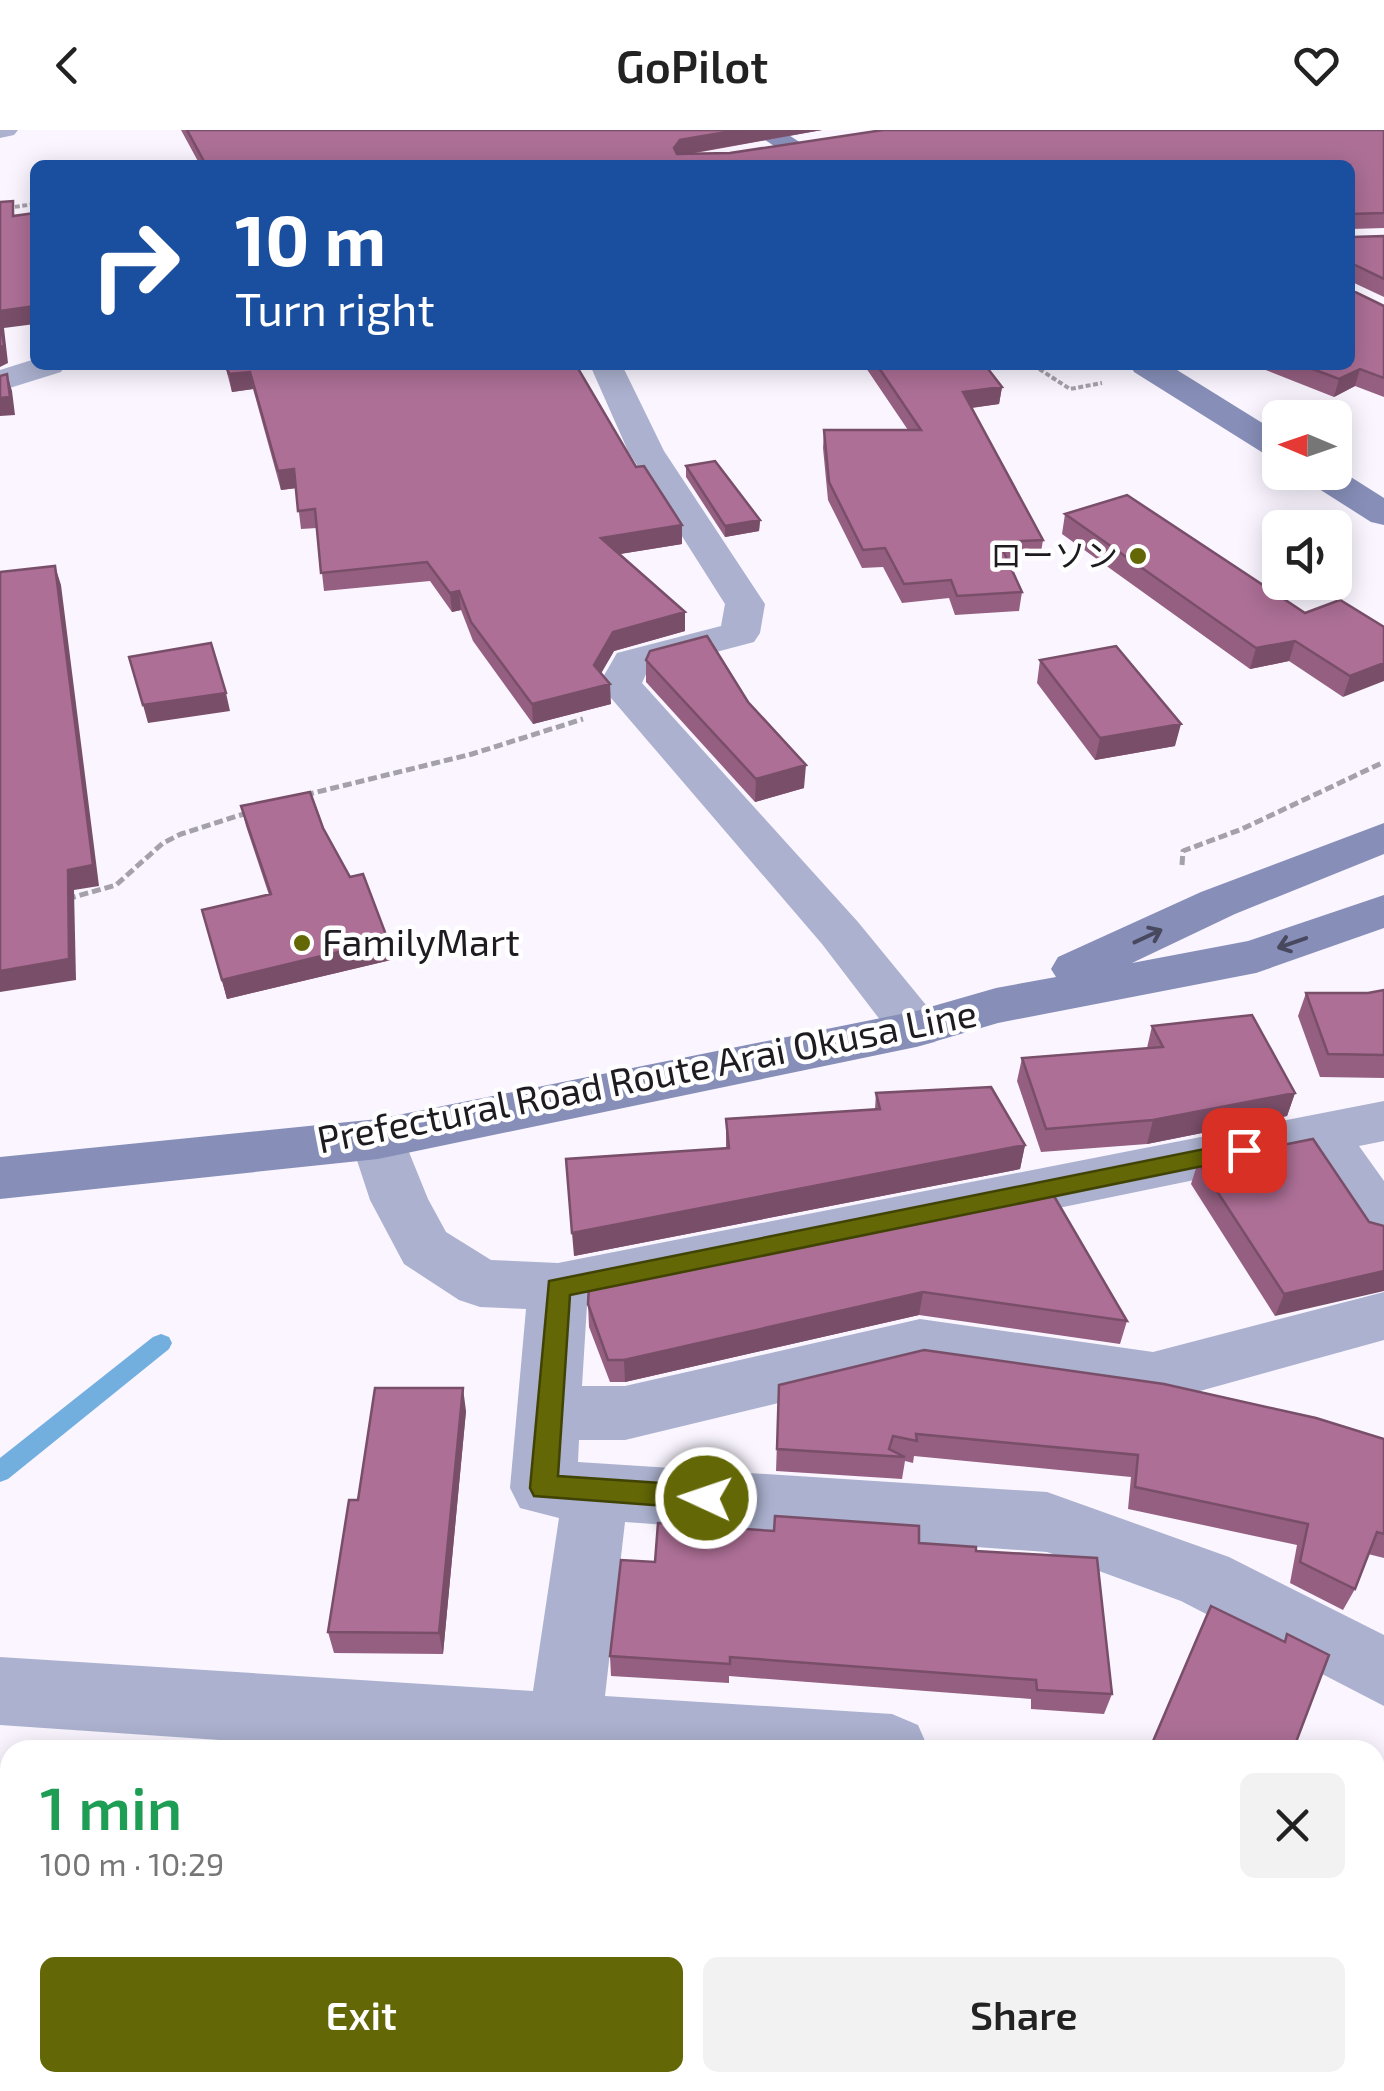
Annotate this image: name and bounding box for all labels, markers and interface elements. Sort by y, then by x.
icon: back [40,38,95,93]
text: GoPilot [616,38,768,92]
icon: heart [1289,38,1344,93]
text: 10 m [235,196,386,280]
icon: right [70,200,200,330]
text: Turn right [235,281,435,335]
north arrow [1262,400,1352,490]
map controls [1262,400,1352,600]
button: sound [1262,510,1352,600]
place label: ローソン [990,535,1118,573]
marker: ローソン [1127,545,1149,567]
place label: FamilyMart [322,918,520,964]
one-way arrow [1132,926,1163,944]
marker: FamilyMart [291,932,313,954]
one-way arrow [1278,935,1309,953]
street label: Prefectural Road Route Arai Okusa Line [313,988,980,1162]
pin [1202,1108,1287,1193]
icon: arrive [1217,1123,1272,1178]
position arrow [654,1446,758,1550]
text: 1 min [40,1770,182,1842]
button: close [1240,1773,1345,1878]
text: 100 m · 10:29 [40,1844,224,1882]
button: Exit [40,1957,683,2072]
button: Share [703,1957,1345,2072]

